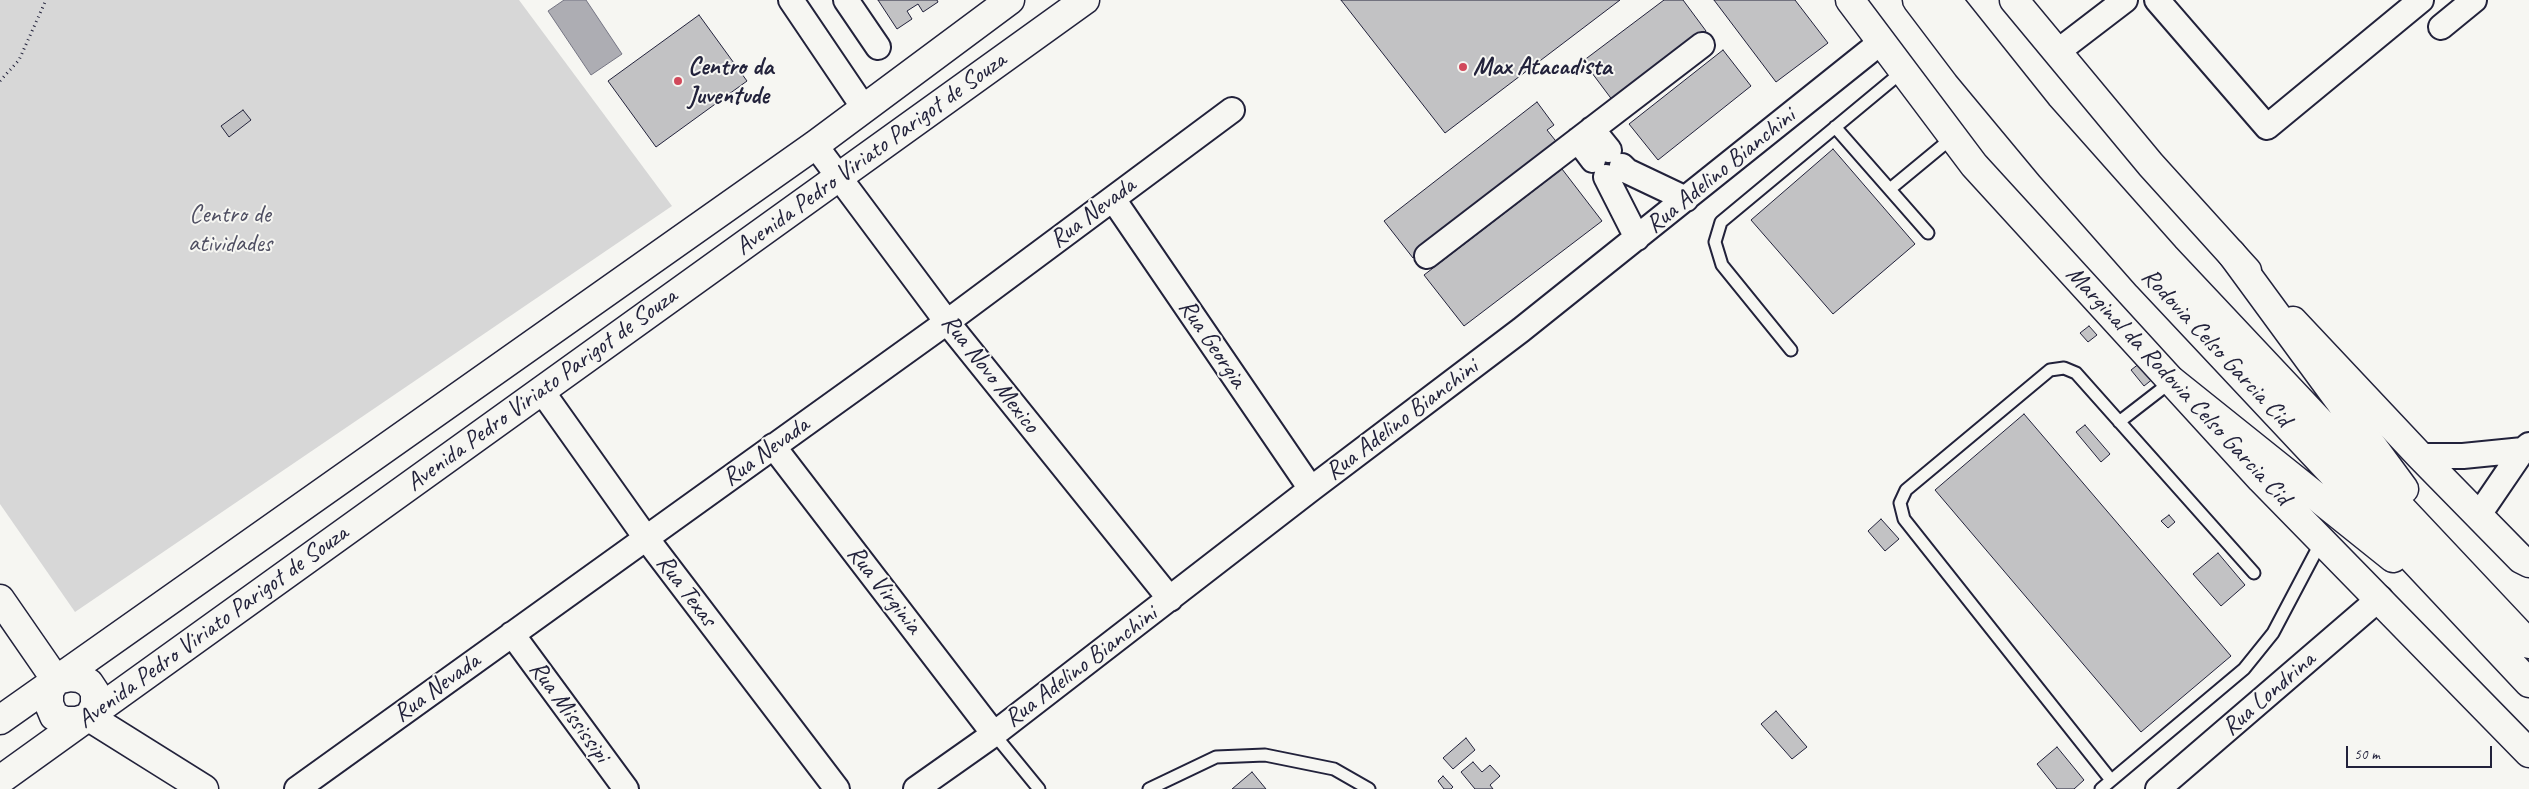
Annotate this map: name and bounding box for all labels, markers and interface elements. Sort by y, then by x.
street label: Avenida Pedro Viriato Parigot de Souza [730,46,1012,262]
place label: Centro da Juventude [688,52,773,111]
place label: Max Atacadista [1473,52,1612,82]
marker: Max Atacadista [1457,61,1469,73]
marker: Centro da Juventude [672,75,684,87]
street label: Rua Adelino Bianchini [1640,102,1802,240]
street label: Rua Nevada [1044,171,1142,255]
park label: Centro de atividades [188,200,272,259]
street label: Marginal da Rodovia Celso Garcia Cid [2059,260,2297,512]
street label: Rodovia Celso Garcia Cid [2135,262,2297,434]
street label: Avenida Pedro Viriato Parigot de Souza [401,282,683,498]
street label: Rua Georgia [1171,294,1253,394]
street label: Rua Novo Mexico [934,309,1046,439]
street label: Rua Adelino Bianchini [1320,353,1484,487]
street label: Rua Nevada [717,411,815,493]
street label: Avenida Pedro Viriato Parigot de Souza [72,519,354,735]
street label: Rua Virginia [840,540,928,640]
street label: Rua Texas [649,549,723,633]
street label: Rua Adelino Bianchini [999,600,1163,734]
street label: Rua Londrina [2216,645,2322,743]
street label: Rua Nevada [388,647,486,729]
street label: Rua Mississipi [522,655,616,769]
scale bar [2349,736,2495,768]
text: 50 m [2354,745,2380,764]

